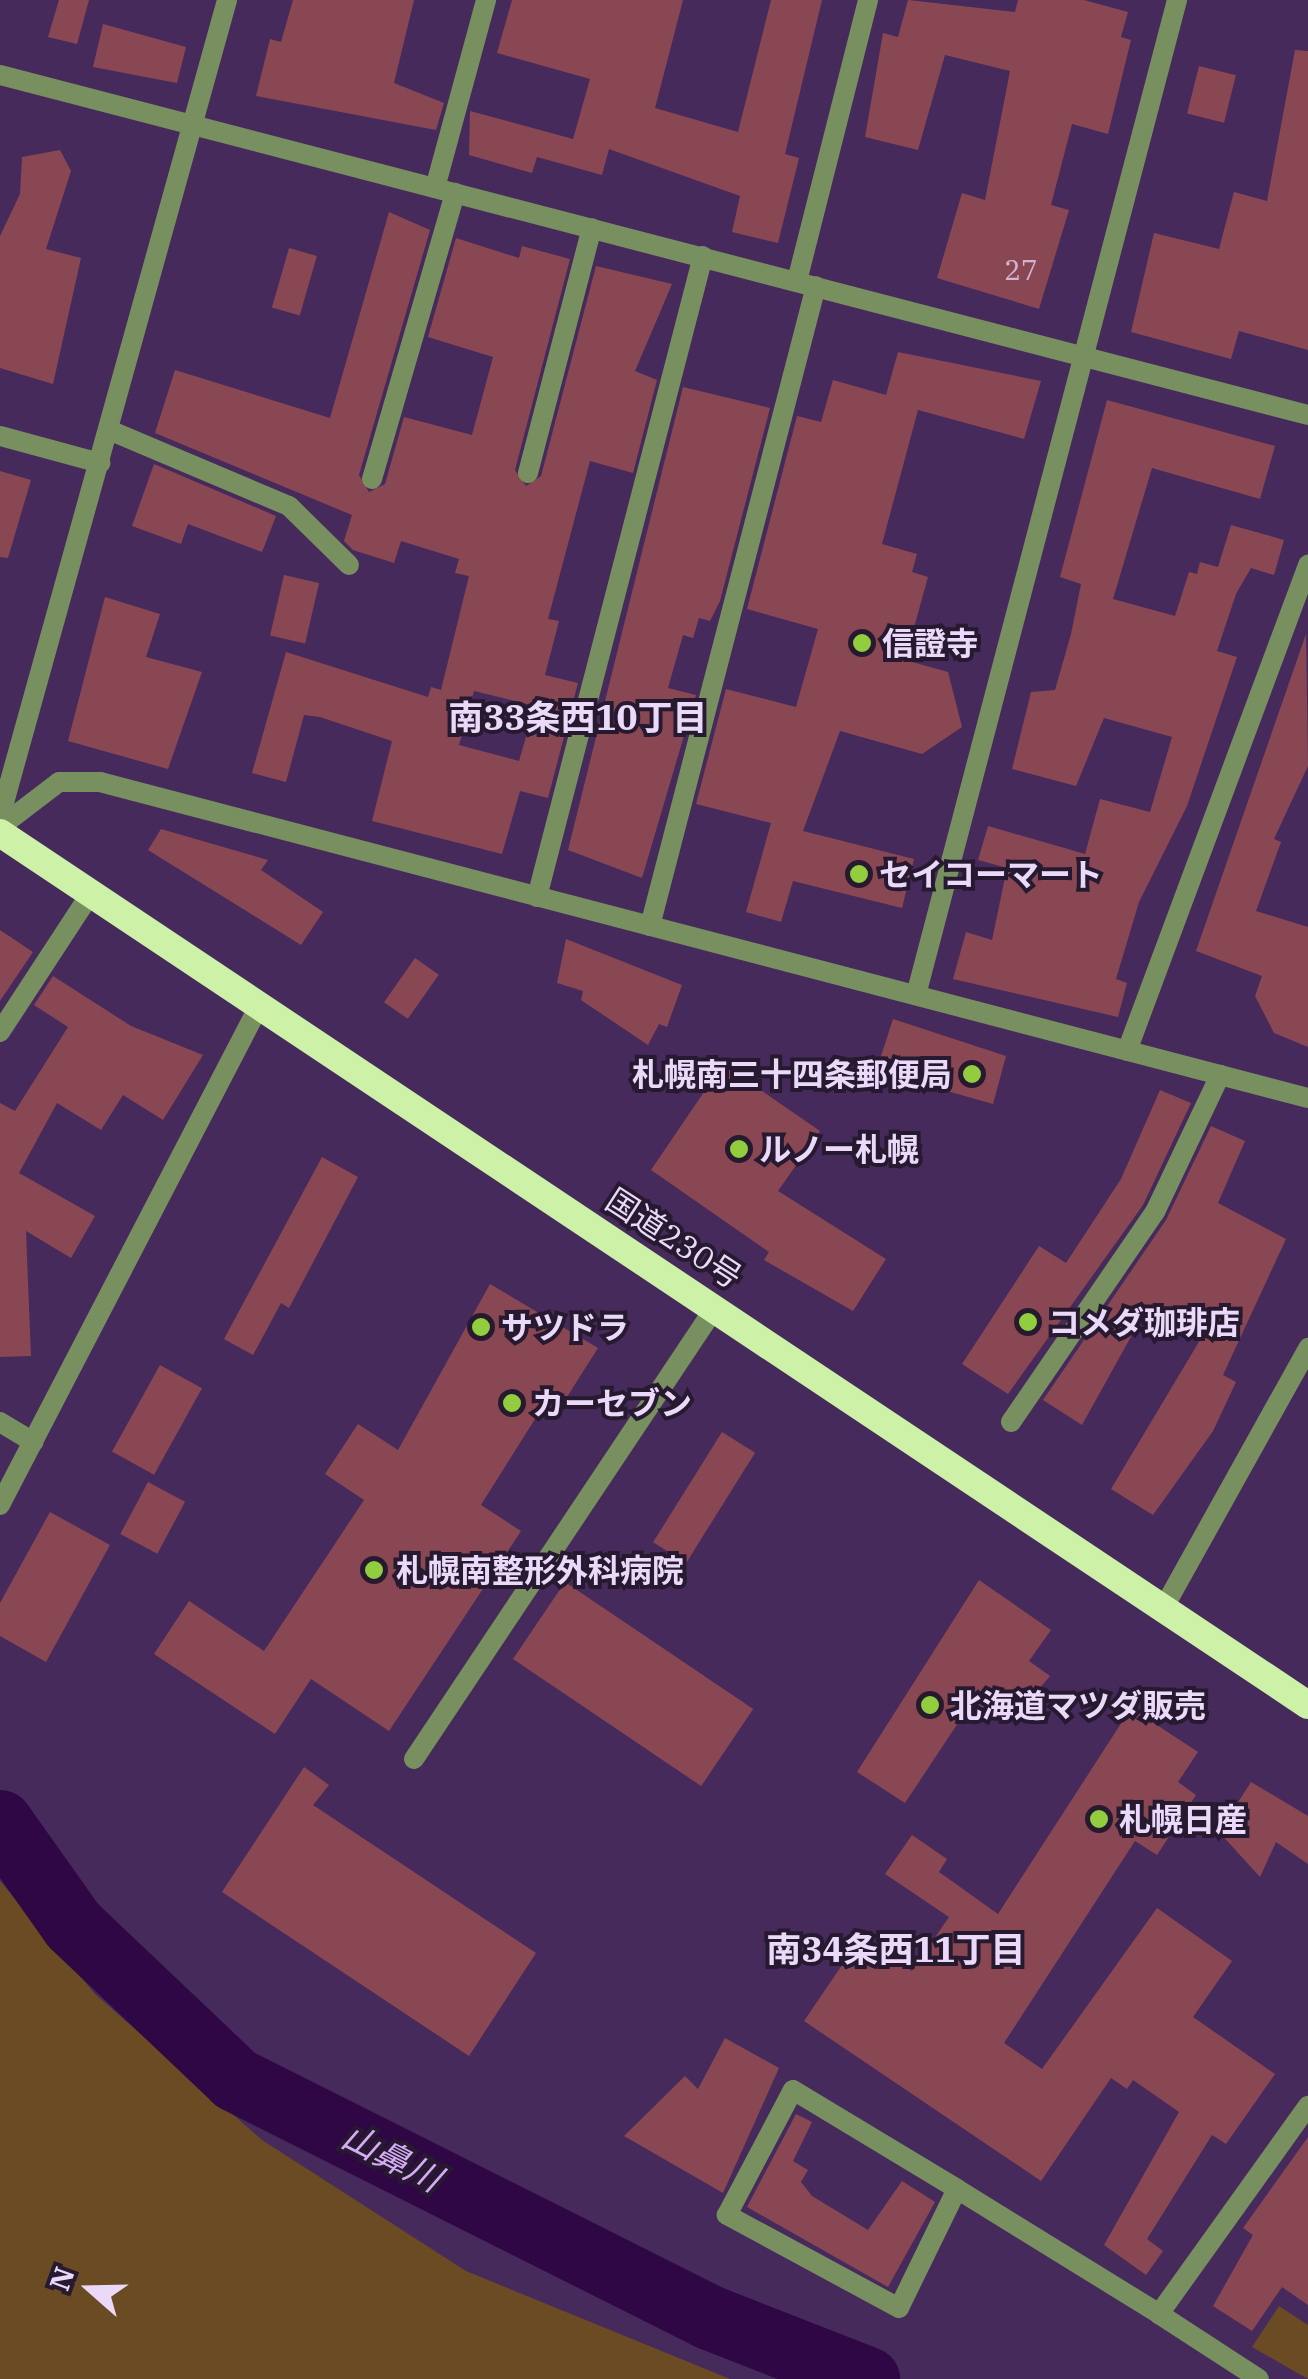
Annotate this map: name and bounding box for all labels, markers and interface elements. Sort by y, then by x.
house number: 27 [1004,253,1038,287]
place label: 信證寺 [882,624,978,662]
marker: 信證寺 [851,632,873,654]
district label: 南33条西10丁目 [449,696,707,738]
place label: セイコーマート [879,855,1103,893]
marker: セイコーマート [848,863,870,885]
place label: 札幌南三十四条郵便局 [632,1055,952,1093]
marker: 札幌南三十四条郵便局 [961,1063,983,1085]
place label: ルノー札幌 [759,1130,919,1168]
marker: ルノー札幌 [728,1138,750,1160]
street label: 国道230号 [599,1180,749,1296]
place label: コメダ珈琲店 [1048,1303,1240,1341]
place label: サツドラ [501,1308,629,1346]
marker: コメダ珈琲店 [1017,1311,1039,1333]
marker: サツドラ [470,1316,492,1338]
place label: カーセブン [532,1384,692,1422]
marker: カーセブン [501,1392,523,1414]
place label: 札幌南整形外科病院 [396,1551,684,1589]
marker: 札幌南整形外科病院 [361,1557,387,1583]
place label: 北海道マツダ販売 [950,1686,1206,1724]
marker: 北海道マツダ販売 [919,1694,941,1716]
place label: 札幌日産 [1119,1800,1247,1838]
marker: 札幌日産 [1088,1808,1110,1830]
district label: 南34条西11丁目 [767,1928,1025,1970]
water label: 山鼻川 [336,2114,448,2200]
north arrow [40,2239,140,2339]
text: N [40,2262,83,2295]

